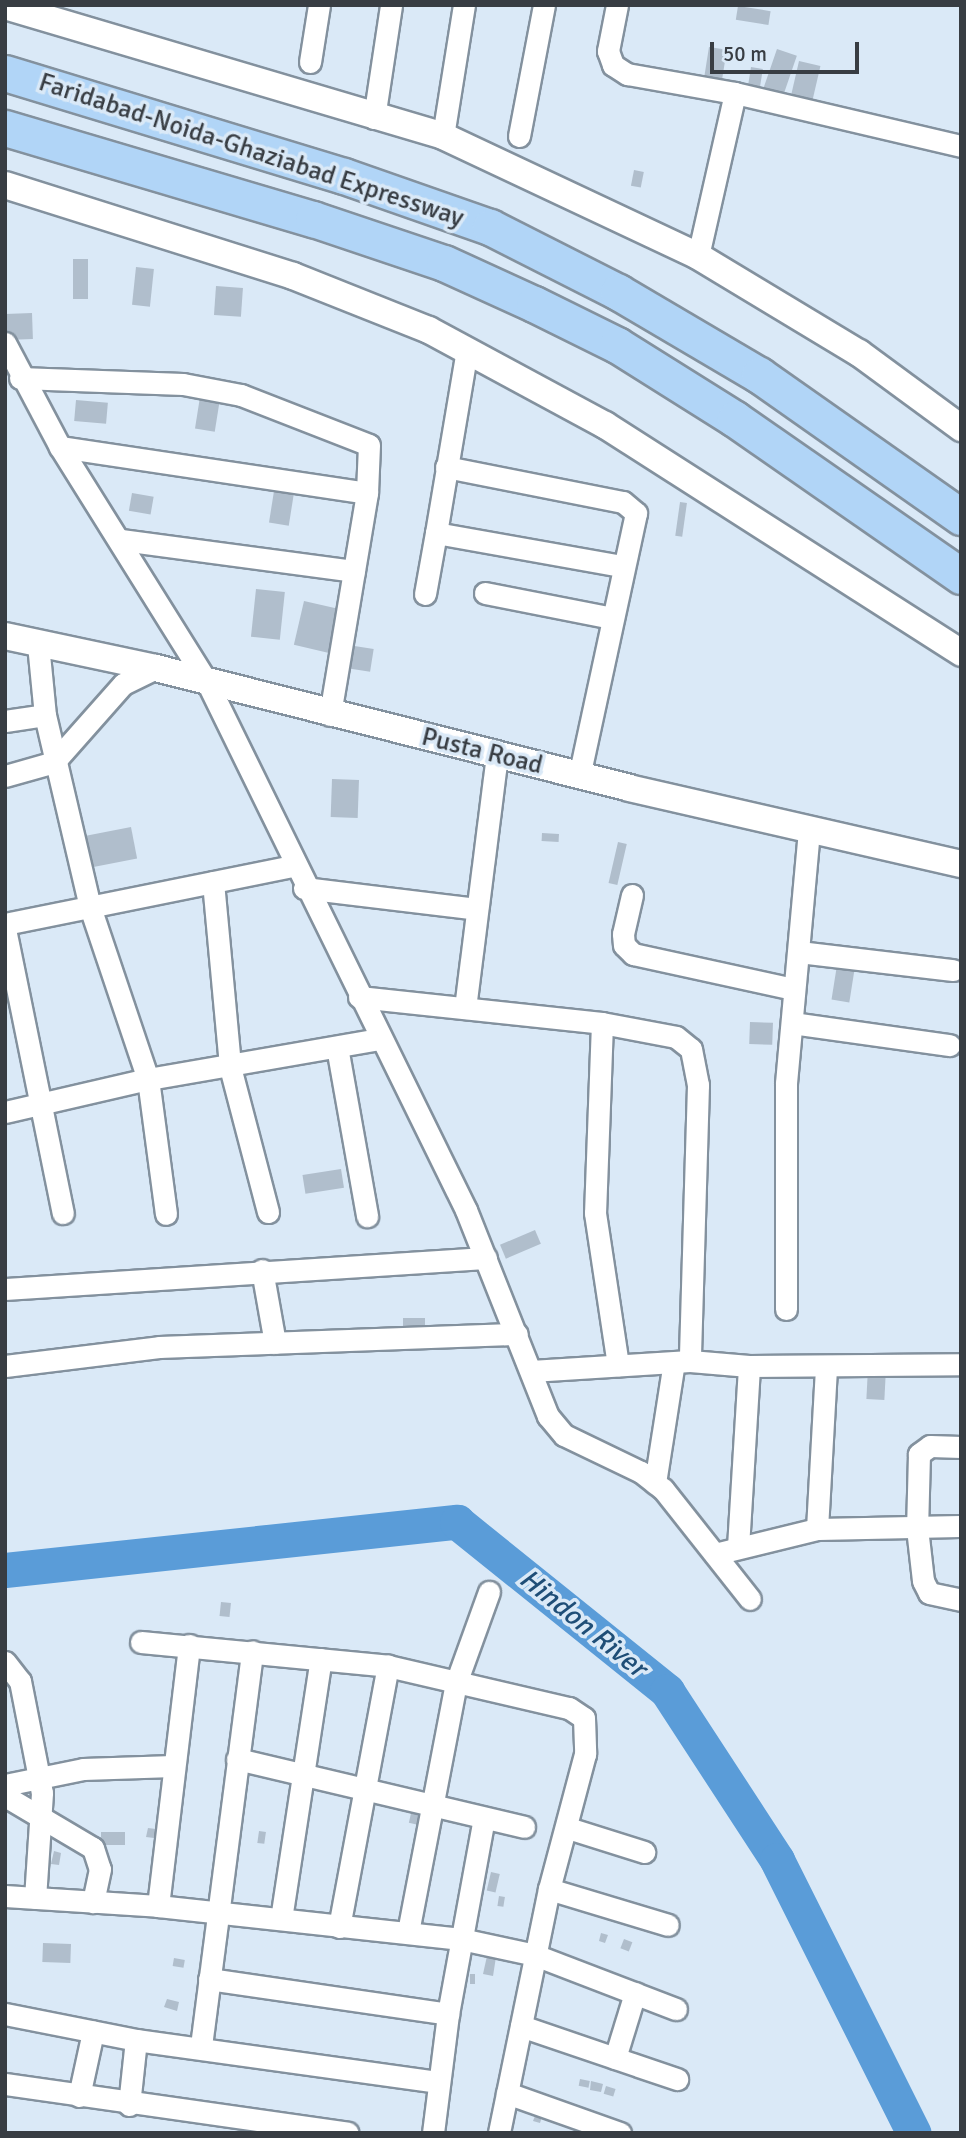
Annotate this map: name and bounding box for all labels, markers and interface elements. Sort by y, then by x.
scale bar [714,28,863,72]
text: 50 m [723,41,767,67]
street label: Faridabad-Noida-Ghaziabad Expressway [35,67,467,235]
street label: Pusta Road [418,722,546,782]
water label: Hindon River [513,1562,653,1684]

